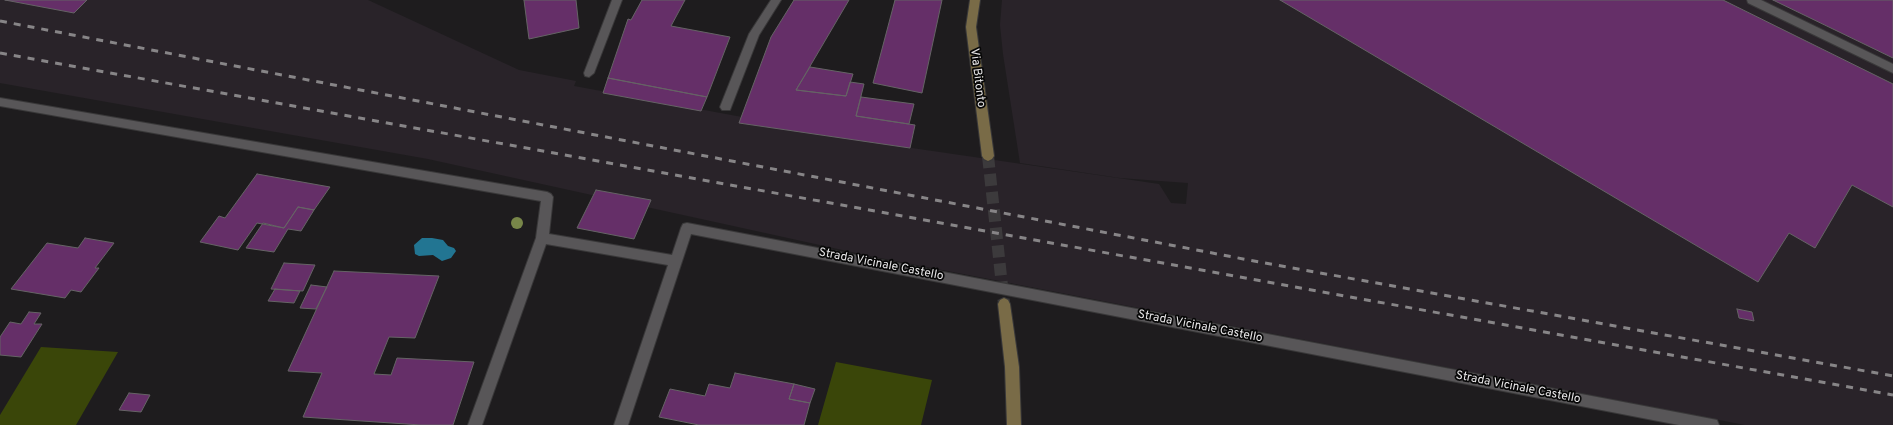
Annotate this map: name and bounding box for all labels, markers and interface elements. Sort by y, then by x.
street label: Via Bitonto [966,48,988,108]
street label: Strada Vicinale Castello [817,246,945,284]
street label: Strada Vicinale Castello [1136,308,1264,346]
street label: Strada Vicinale Castello [1454,369,1582,407]

